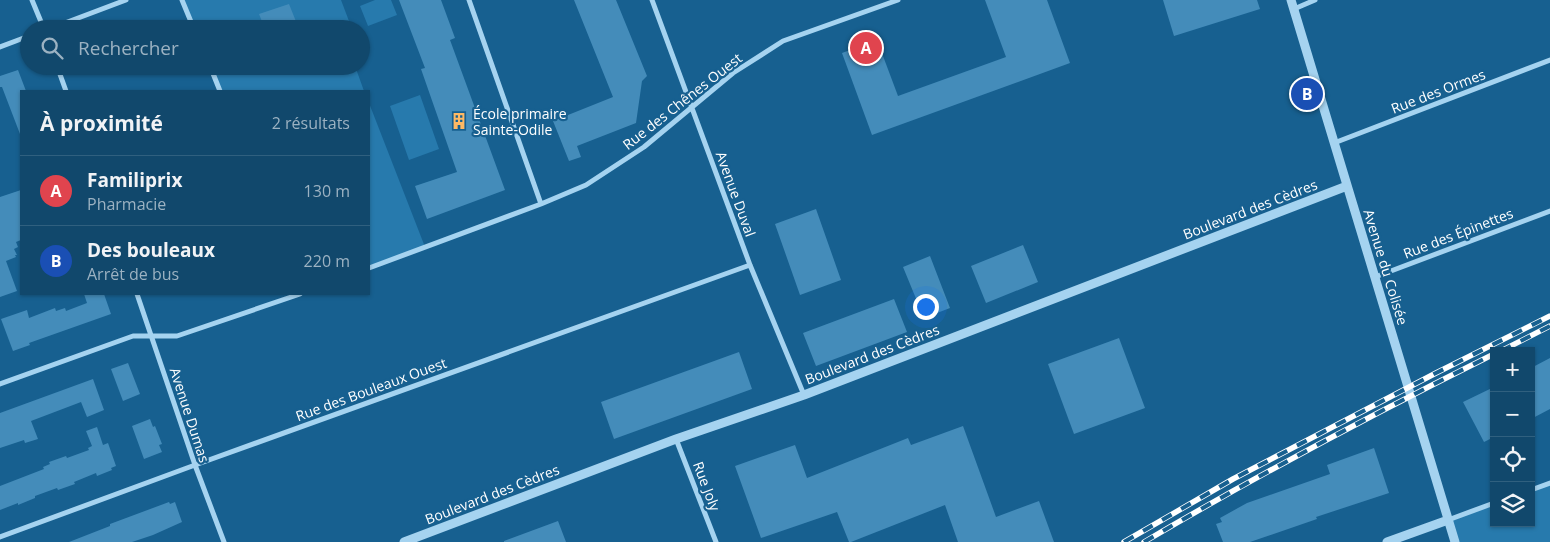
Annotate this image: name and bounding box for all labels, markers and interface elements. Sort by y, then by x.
search box [20,20,370,75]
pin: A [850,29,882,67]
icon: search [38,34,66,62]
text: Rechercher [78,35,179,61]
street label: Rue des Chênes Ouest [618,48,746,154]
street label: Rue des Ormes [1388,64,1488,118]
pin: B [1291,75,1323,113]
place label: École primaire Sainte-Odile [473,104,567,139]
text: À proximité [40,109,163,137]
building icon: École primaire Sainte-Odile [449,111,469,131]
text: 2 résultats [272,112,350,134]
street label: Avenue Duval [712,149,760,239]
text: Familiprix [87,167,182,193]
street label: Boulevard des Cèdres [1180,175,1320,243]
text: A [50,180,62,202]
text: 130 m [304,180,350,202]
text: Pharmacie [87,193,166,215]
street label: Rue des Épinettes [1400,203,1516,263]
street label: Avenue du Colisée [1359,207,1413,327]
text: Des bouleaux [87,237,215,263]
text: B [51,250,61,272]
text: 220 m [304,250,350,272]
text: Arrêt de bus [87,263,179,285]
your location [913,294,939,320]
street label: Boulevard des Cèdres [802,320,942,388]
map controls [1490,347,1535,527]
button: + [1490,347,1535,392]
street label: Rue des Bouleaux Ouest [293,353,449,425]
street label: Avenue Dumas [166,365,214,465]
button: − [1490,392,1535,437]
button: locate [1490,437,1535,482]
street label: Rue Joly [689,459,725,514]
street label: Boulevard des Cèdres [422,460,562,528]
button: layers [1490,482,1535,527]

